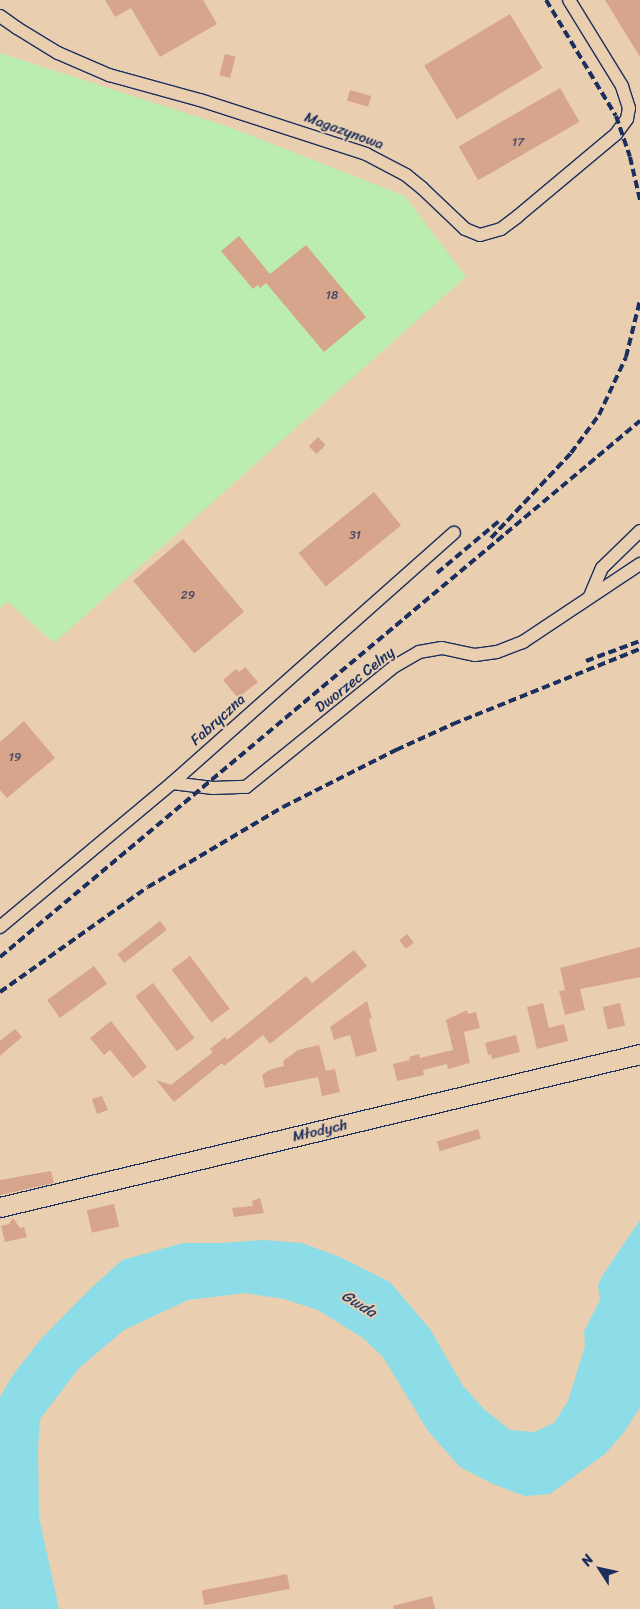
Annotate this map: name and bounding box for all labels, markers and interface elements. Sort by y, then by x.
street label: Magazynowa [302,108,386,154]
house number: 17 [512,136,524,150]
house number: 18 [326,289,338,303]
house number: 31 [349,529,361,543]
house number: 29 [181,589,195,603]
street label: Dworzec Celny [311,643,399,717]
street label: Fabryczna [187,691,249,749]
house number: 19 [9,751,21,765]
street label: Młodych [291,1116,349,1146]
water label: Gwda [338,1286,380,1322]
north arrow [575,1544,625,1594]
text: N [574,1549,600,1571]

